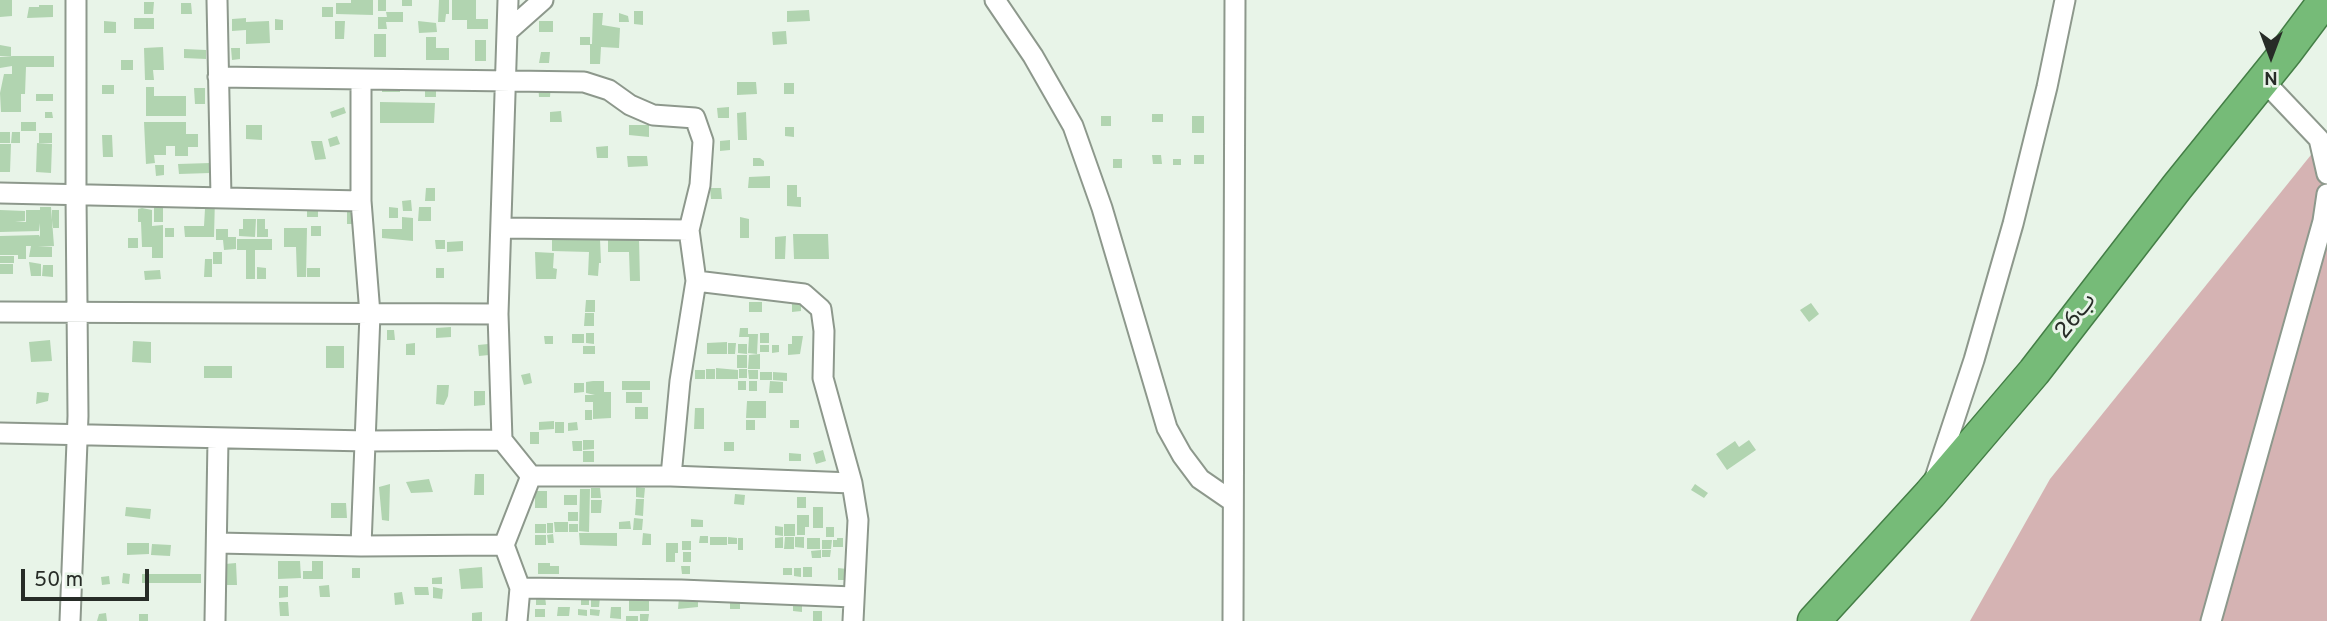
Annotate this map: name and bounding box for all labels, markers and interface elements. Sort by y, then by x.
north arrow [2236,21,2306,91]
text: N [2264,65,2278,89]
street label: 26ب [2051,289,2103,345]
scale bar [24,554,152,598]
text: 50 m [34,567,83,594]

